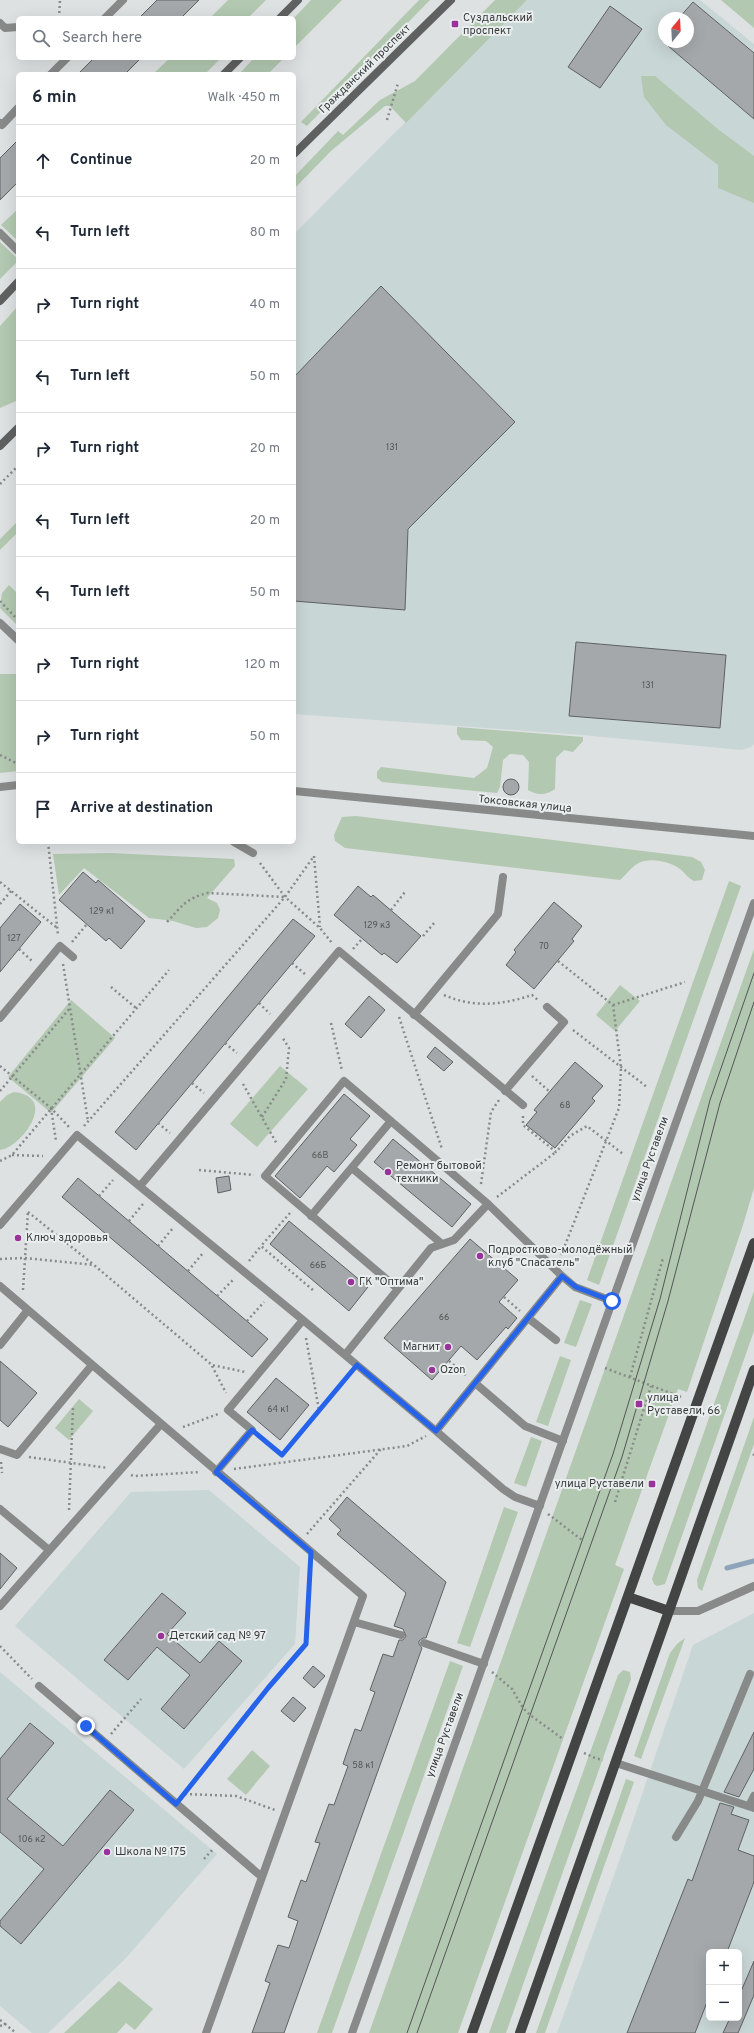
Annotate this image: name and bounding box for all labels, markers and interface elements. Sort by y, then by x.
place label: Суздальский проспект [463,11,533,38]
north arrow [658,12,694,48]
search box [16,16,296,60]
marker: Суздальский проспект [450,19,460,29]
street label: Гражданский проспект [316,21,414,117]
icon: search [30,27,52,49]
text: Search here [62,29,142,48]
text: 6 min [32,87,76,109]
text: Walk · 450 m [208,90,280,106]
icon: ahead [32,150,54,172]
text: Continue [70,151,132,170]
text: 20 m [250,153,280,169]
icon: left [32,222,54,244]
text: Turn left [70,223,130,242]
text: 80 m [250,225,280,241]
icon: right [32,294,54,316]
text: Turn right [70,295,139,314]
text: 40 m [250,297,280,313]
icon: left [32,366,54,388]
text: Turn left [70,367,130,386]
text: 50 m [250,369,280,385]
icon: right [32,438,54,460]
text: Turn right [70,439,139,458]
text: 20 m [250,441,280,457]
house number: 131 [386,442,398,453]
icon: left [32,510,54,532]
text: Turn left [70,511,130,530]
text: 20 m [250,513,280,529]
icon: left [32,582,54,604]
text: Turn left [70,583,130,602]
text: 50 m [250,585,280,601]
icon: right [32,654,54,676]
text: Turn right [70,655,139,674]
text: 120 m [245,657,280,673]
house number: 131 [642,680,654,691]
icon: right [32,726,54,748]
text: Turn right [70,727,139,746]
text: 50 m [250,729,280,745]
street label: Токсовская улица [478,792,573,816]
icon: arrive [32,798,54,820]
text: Arrive at destination [70,799,213,818]
house number: 129 к1 [90,906,114,917]
house number: 129 к3 [364,920,390,931]
house number: 127 [7,933,21,944]
house number: 70 [539,941,549,952]
house number: 68 [560,1100,570,1111]
street label: улица Руставели [628,1115,672,1203]
house number: 66В [312,1150,328,1161]
place label: Ремонт бытовой техники [396,1159,482,1186]
marker: Ремонт бытовой техники [383,1167,393,1177]
place label: Ключ здоровья [26,1231,108,1245]
marker: Ключ здоровья [13,1233,23,1243]
place label: Подростково-молодёжный клуб "Спасатель" [488,1243,632,1270]
marker: Подростково-молодёжный клуб "Спасатель" [475,1251,485,1261]
house number: 66Б [310,1260,326,1271]
place label: ГК "Оптима" [359,1275,423,1289]
marker: ГК "Оптима" [346,1277,356,1287]
route start [603,1292,621,1310]
house number: 66 [439,1312,449,1323]
place label: Магнит [403,1340,440,1354]
marker: Магнит [443,1342,453,1352]
place label: Ozon [440,1363,466,1377]
marker: Ozon [427,1365,437,1375]
place label: улица Руставели, 66 [647,1391,720,1418]
marker: улица Руставели, 66 [634,1399,644,1409]
house number: 64 к1 [267,1404,289,1415]
place label: улица Руставели [555,1477,644,1491]
marker: улица Руставели [647,1479,657,1489]
place label: Детский сад № 97 [169,1629,266,1643]
marker: Детский сад № 97 [156,1631,166,1641]
street label: улица Руставели [423,1691,467,1779]
route end [77,1717,95,1735]
house number: 58 к1 [352,1760,374,1771]
house number: 106 к2 [18,1834,46,1845]
place label: Школа № 175 [115,1845,186,1859]
marker: Школа № 175 [102,1847,112,1857]
map controls [706,1949,742,2021]
button: + [706,1949,742,1985]
button: − [706,1985,742,2021]

